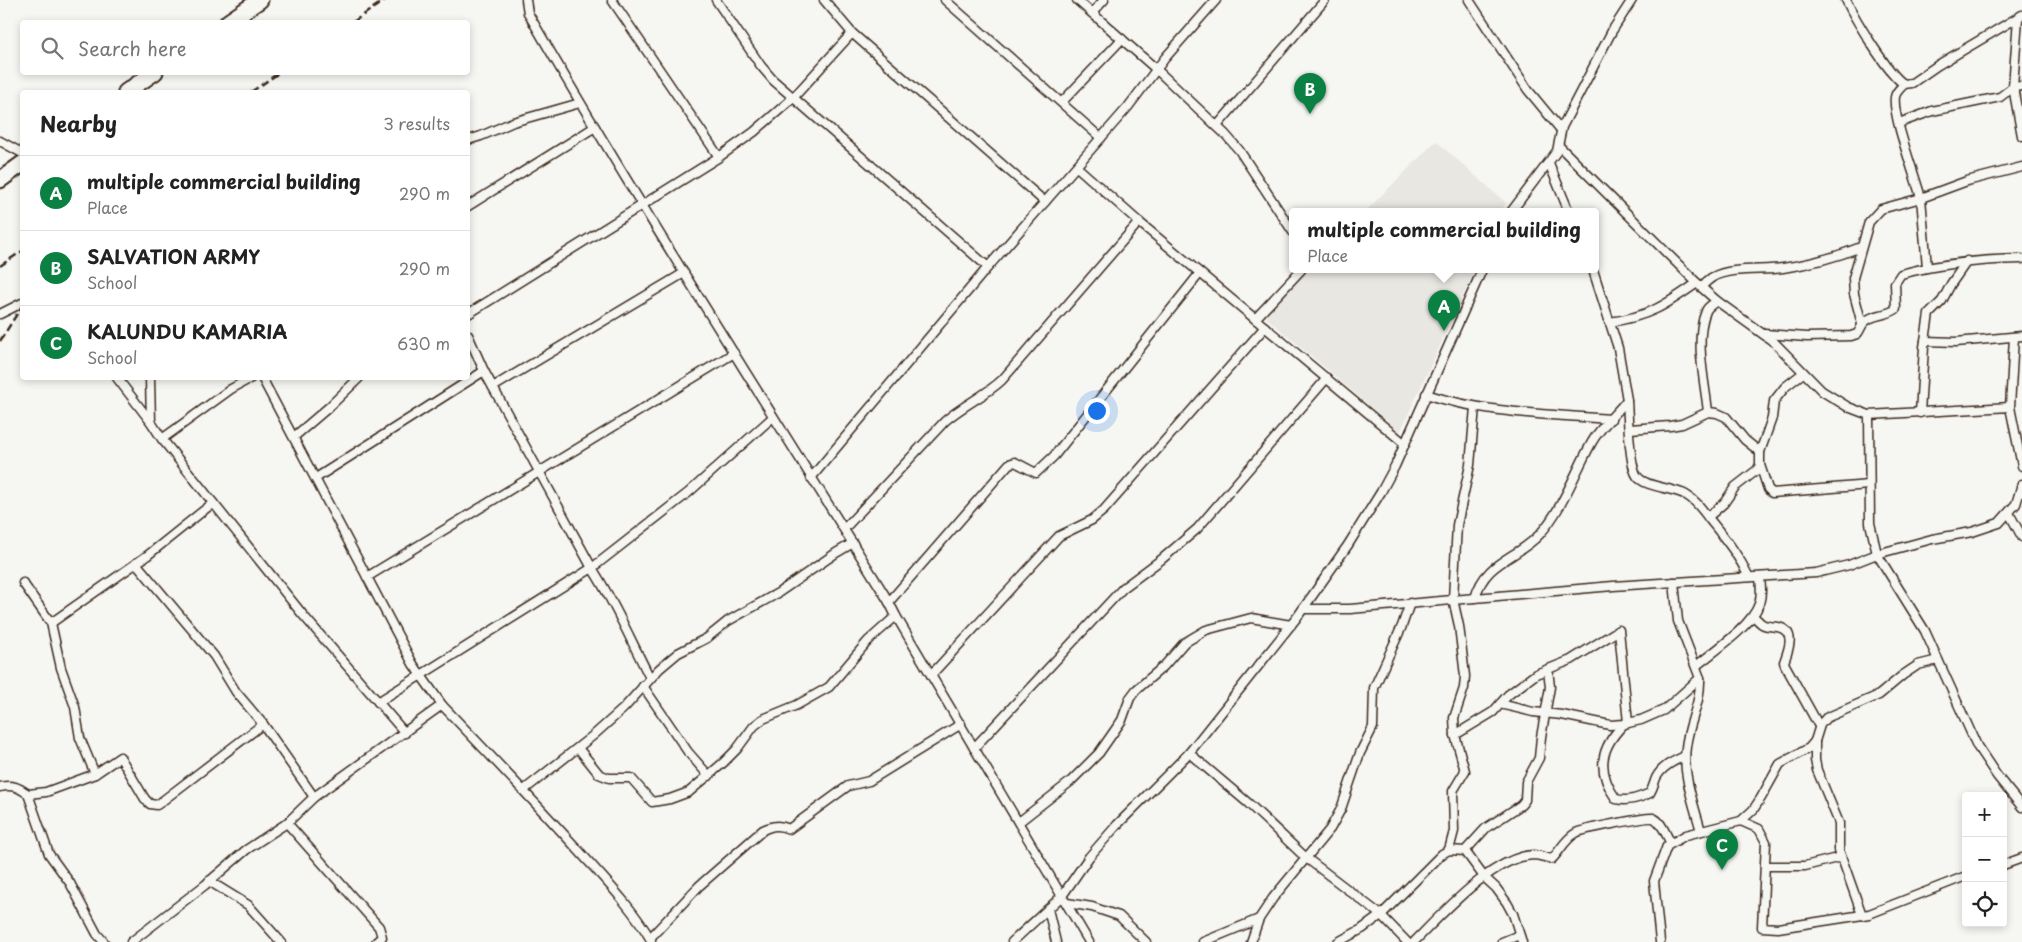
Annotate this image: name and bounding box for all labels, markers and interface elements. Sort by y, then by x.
search box [20,20,470,75]
icon: search [38,34,66,62]
text: Search here [78,34,187,62]
pin: B [1294,73,1326,114]
text: Nearby [40,107,117,139]
text: 3 results [383,111,450,135]
text: multiple commercial building [87,167,361,195]
text: A [50,181,62,205]
text: 290 m [399,181,450,205]
text: Place [87,195,128,219]
popup [1289,208,1599,273]
text: multiple commercial building [1307,215,1581,243]
text: SALVATION ARMY [87,242,260,270]
text: Place [1307,243,1348,267]
text: B [51,256,61,280]
text: 290 m [399,256,450,280]
text: School [87,270,137,294]
pin: A [1428,290,1460,331]
text: KALUNDU KAMARIA [87,317,287,345]
text: C [50,331,62,355]
text: 630 m [397,331,450,355]
text: School [87,345,137,369]
your location [1084,398,1110,424]
map controls [1962,792,2007,927]
button: + [1962,792,2007,837]
pin: C [1706,829,1738,870]
button: − [1962,837,2007,882]
button: locate [1962,882,2007,927]

